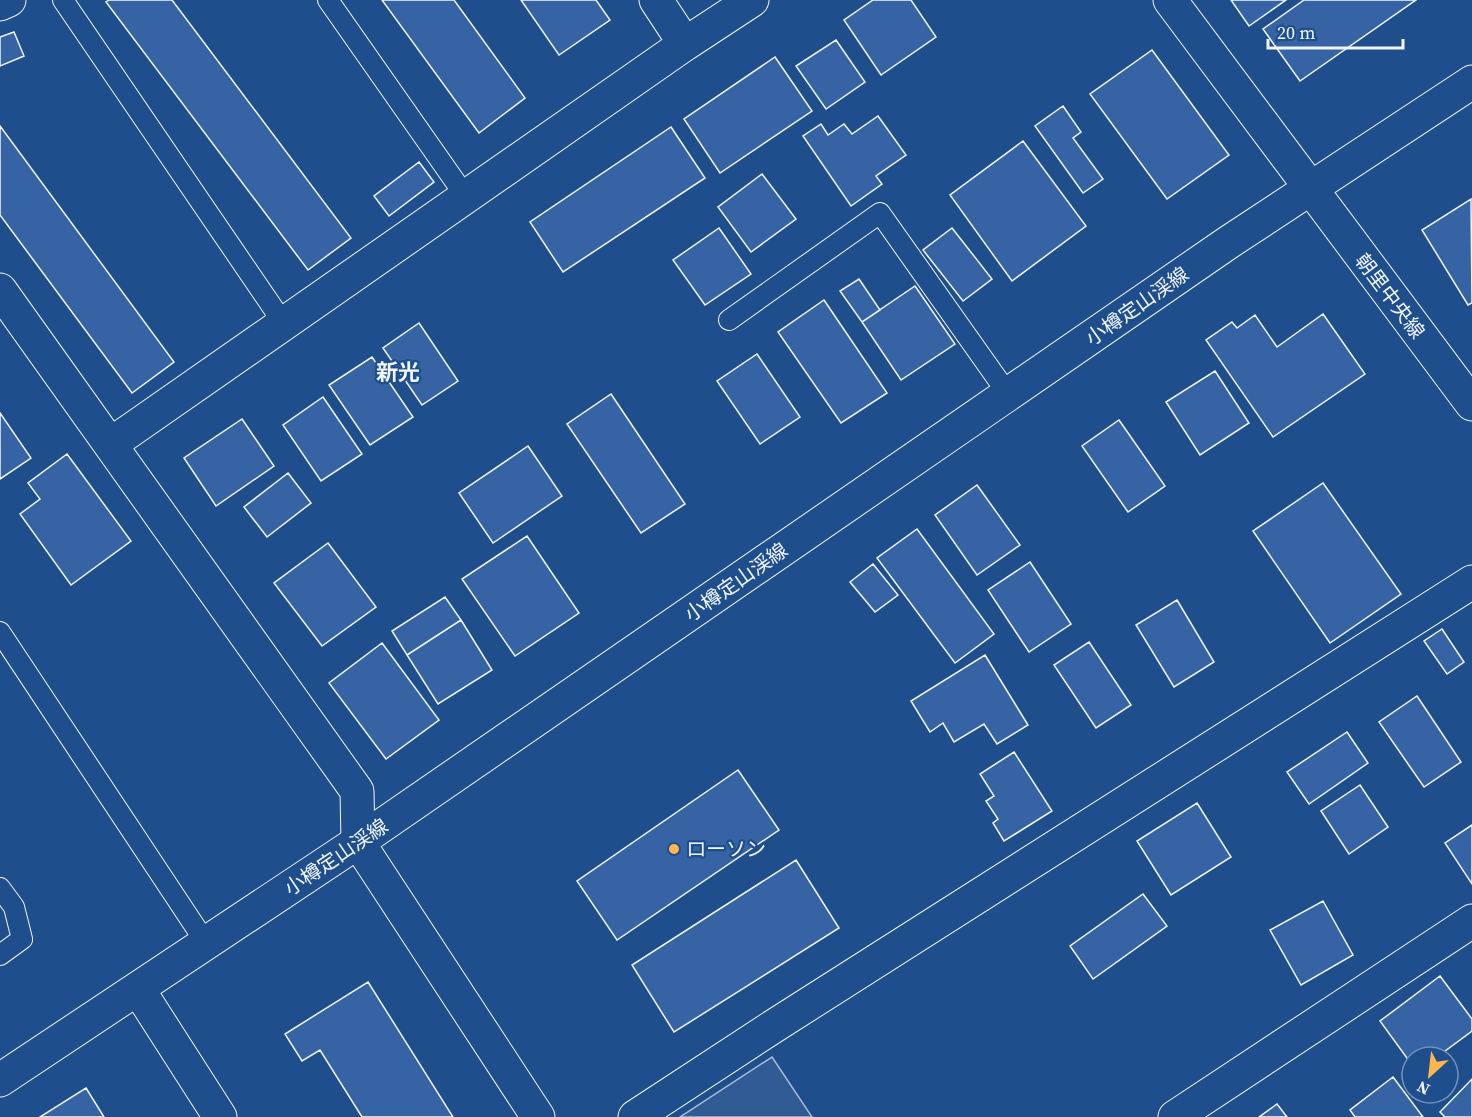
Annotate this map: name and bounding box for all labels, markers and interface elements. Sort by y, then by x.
scale bar [1268,12,1403,50]
text: 20 m [1277,20,1315,45]
street label: 朝里中央線 [1349,248,1431,344]
street label: 小樽定山渓線 [1080,260,1194,352]
district label: 新光 [376,357,420,387]
street label: 小樽定山渓線 [679,536,793,628]
street label: 小樽定山渓線 [278,812,394,902]
place label: ローソン [686,835,766,863]
marker: ローソン [667,842,681,856]
north arrow [1400,1045,1460,1105]
text: N [1413,1076,1433,1101]

